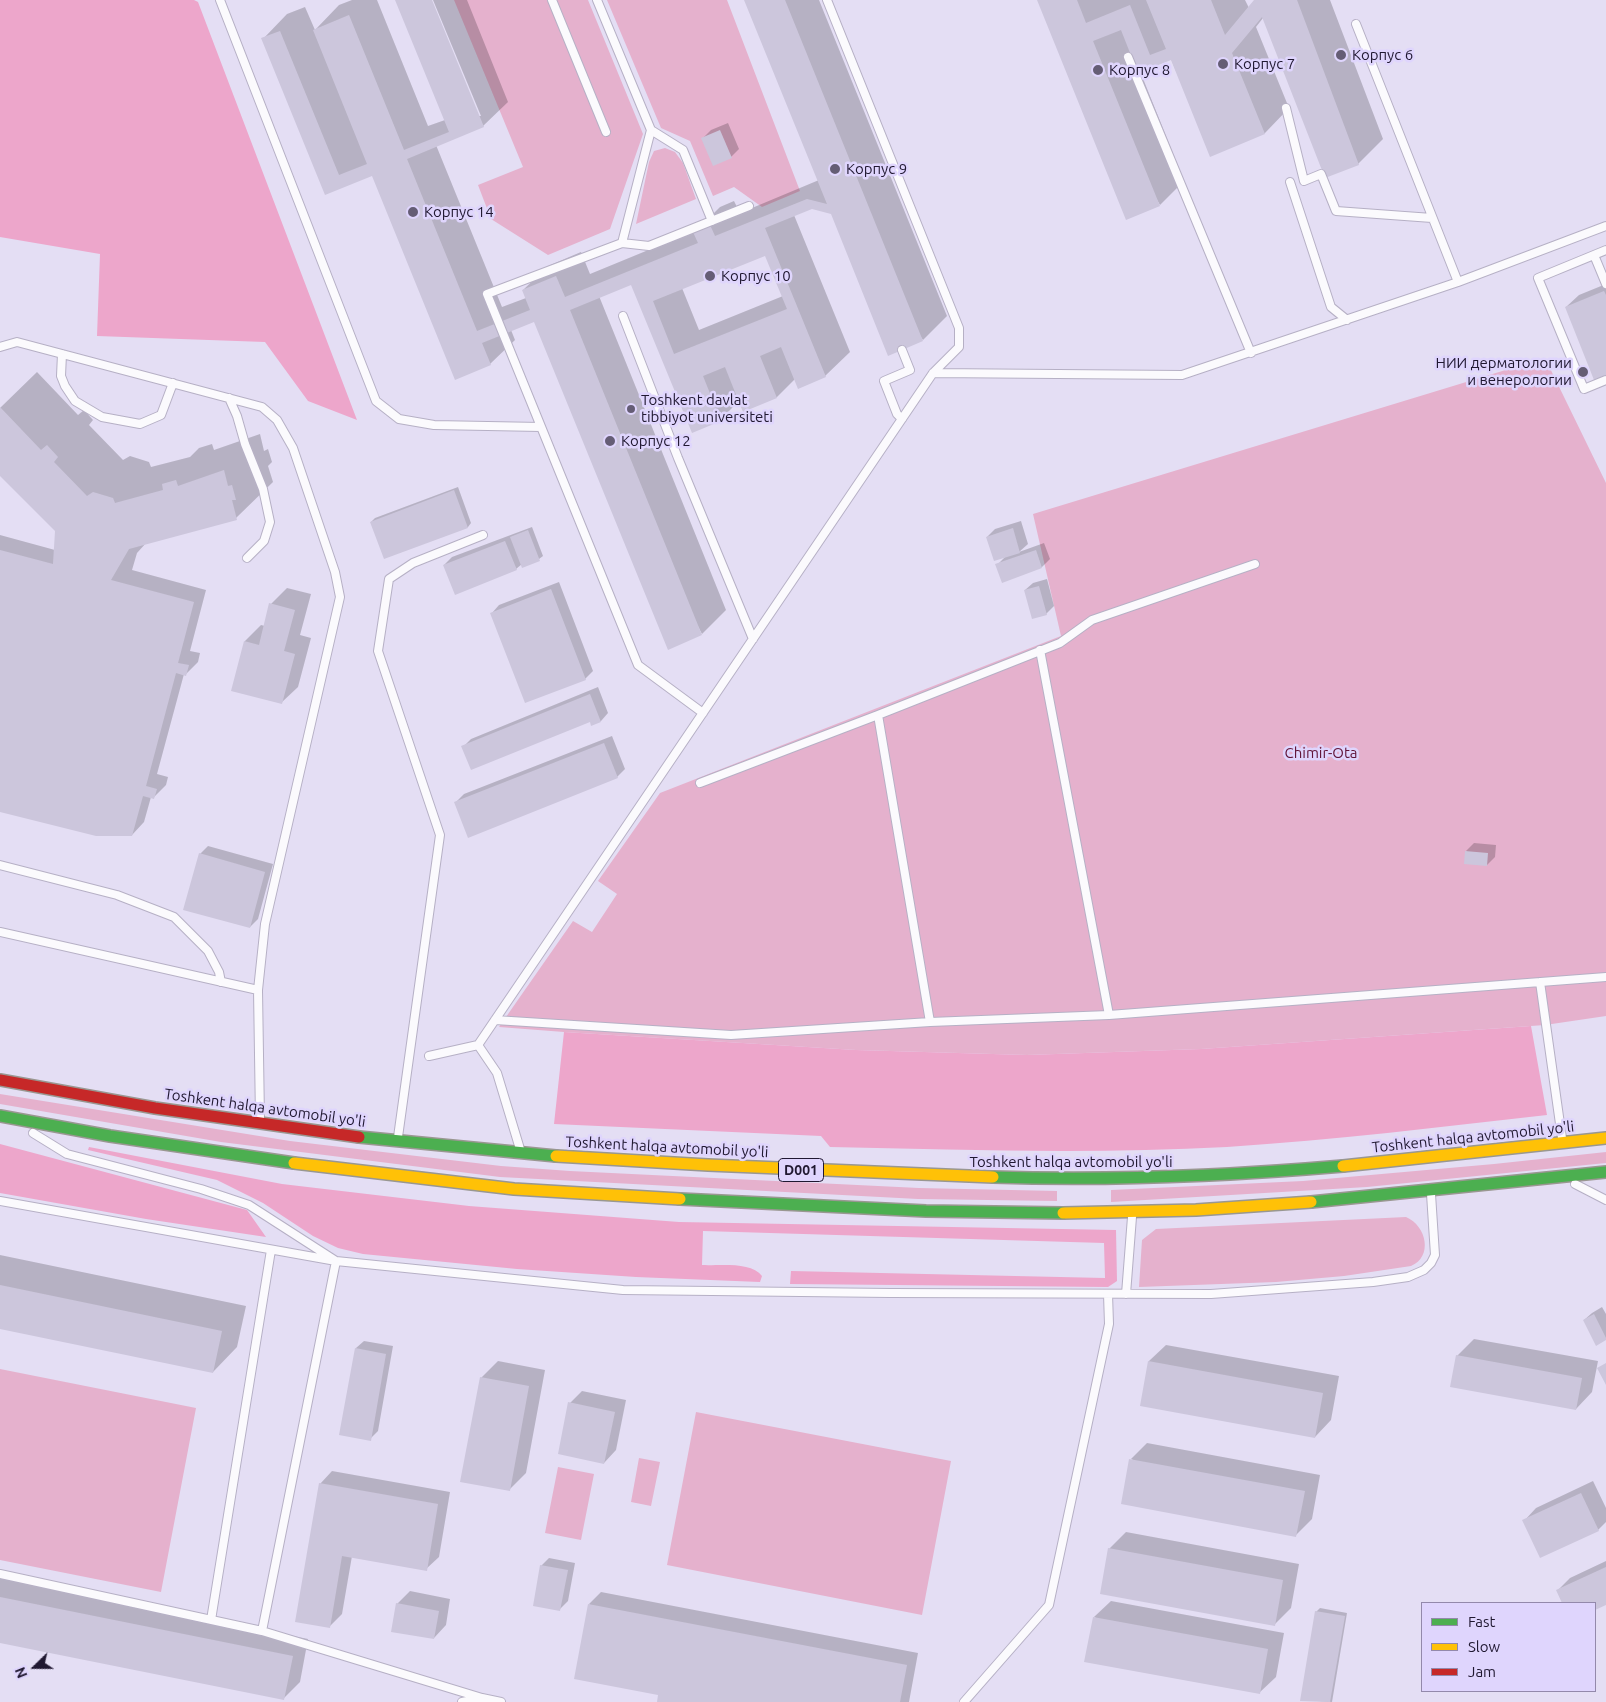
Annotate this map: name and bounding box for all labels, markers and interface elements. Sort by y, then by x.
place label: Корпус 6 [1352,46,1413,64]
marker: Корпус 6 [1334,48,1348,62]
place label: Корпус 7 [1234,55,1295,73]
marker: Корпус 7 [1216,57,1230,71]
place label: Корпус 8 [1109,61,1170,79]
marker: Корпус 8 [1091,63,1105,77]
place label: Корпус 9 [846,160,907,178]
marker: Корпус 9 [828,162,842,176]
place label: Корпус 14 [424,203,494,221]
marker: Корпус 14 [406,205,420,219]
place label: Корпус 10 [721,267,791,285]
marker: Корпус 10 [703,269,717,283]
place label: НИИ дерматологии и венерологии [1435,354,1572,389]
marker: НИИ дерматологии и венерологии [1576,365,1590,379]
place label: Toshkent davlat tibbiyot universiteti [641,391,773,426]
marker: Toshkent davlat tibbiyot universiteti [625,403,637,415]
place label: Корпус 12 [621,432,691,450]
marker: Корпус 12 [603,434,617,448]
park label: Chimir-Ota [1285,744,1357,762]
street label: Toshkent halqa avtomobil yo'li [163,1085,367,1131]
street label: Toshkent halqa avtomobil yo'li [1371,1117,1575,1157]
street label: Toshkent halqa avtomobil yo'li [565,1133,769,1161]
street label: Toshkent halqa avtomobil yo'li [969,1153,1173,1171]
road number: D001 [778,1158,824,1182]
legend [1421,1602,1596,1692]
text: Fast [1468,1613,1495,1630]
text: Slow [1468,1638,1500,1655]
north arrow [10,1642,60,1692]
text: Jam [1468,1663,1496,1680]
text: N [12,1665,30,1680]

